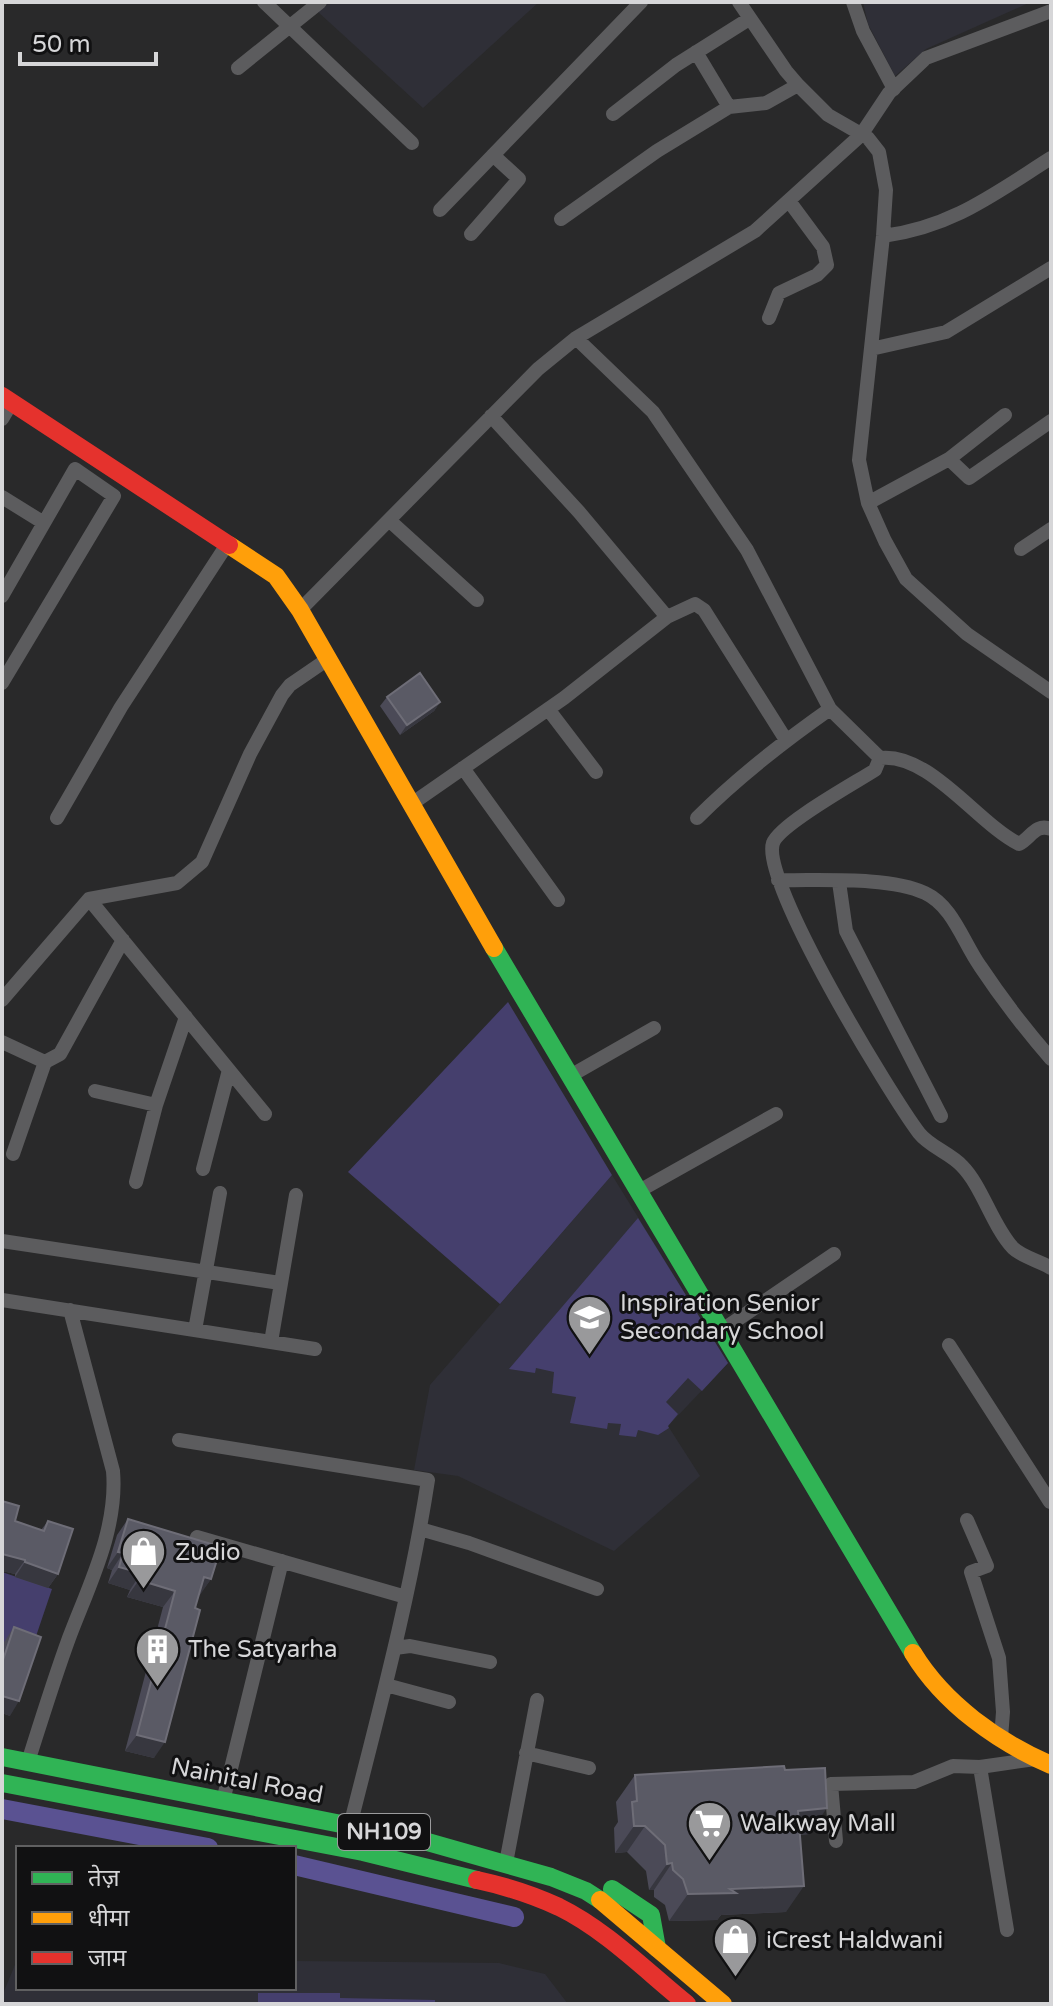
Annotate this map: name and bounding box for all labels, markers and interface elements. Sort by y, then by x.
scale bar [20,16,156,66]
text: 50 m [32,30,90,59]
place label: Inspiration Senior Secondary School [620,1289,825,1346]
school or university icon: Inspiration Senior Secondary School [565,1293,613,1356]
shop icon: Zudio [120,1528,168,1591]
place label: Zudio [175,1538,241,1567]
building icon: The Satyarha [133,1625,181,1688]
place label: The Satyarha [188,1635,337,1664]
street label: Nainital Road [168,1752,326,1810]
supermarket icon: Walkway Mall [685,1799,733,1862]
place label: Walkway Mall [740,1809,896,1838]
road number: NH109 [338,1814,430,1850]
legend [16,1846,296,1990]
text: तेज़ [88,1864,121,1893]
text: धीमा [88,1904,130,1933]
shop icon: iCrest Haldwani [711,1916,759,1979]
place label: iCrest Haldwani [766,1926,943,1955]
text: जाम [88,1944,127,1973]

